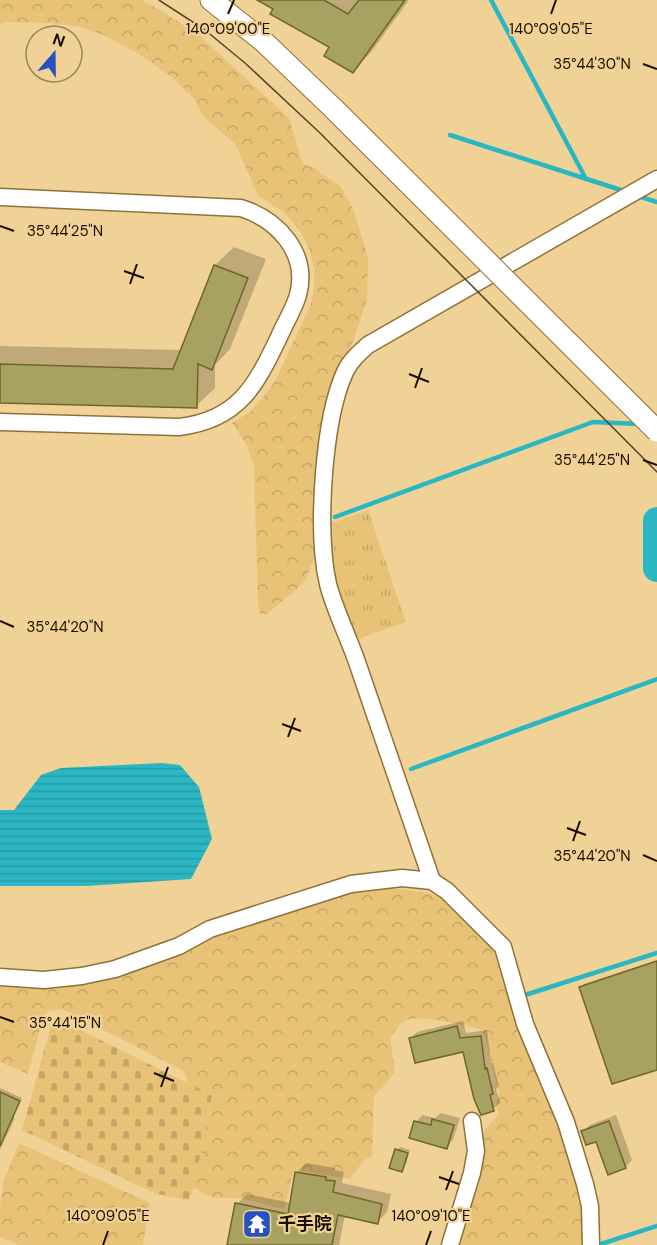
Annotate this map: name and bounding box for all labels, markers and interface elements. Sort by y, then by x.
text: 140°09'00"E [186,19,270,39]
text: 140°09'05"E [509,19,593,39]
north arrow [24,24,84,84]
text: N [50,29,68,52]
text: 35°44'30"N [553,54,631,74]
text: 35°44'25"N [27,221,103,241]
text: 35°44'25"N [554,450,630,470]
text: 35°44'20"N [26,617,104,637]
text: 35°44'20"N [553,846,631,866]
text: 35°44'15"N [29,1013,101,1033]
text: 140°09'05"E [66,1206,150,1226]
text: 140°09'10"E [391,1206,471,1226]
temple icon: 千手院 [241,1208,273,1240]
place label: 千手院 [278,1212,332,1236]

